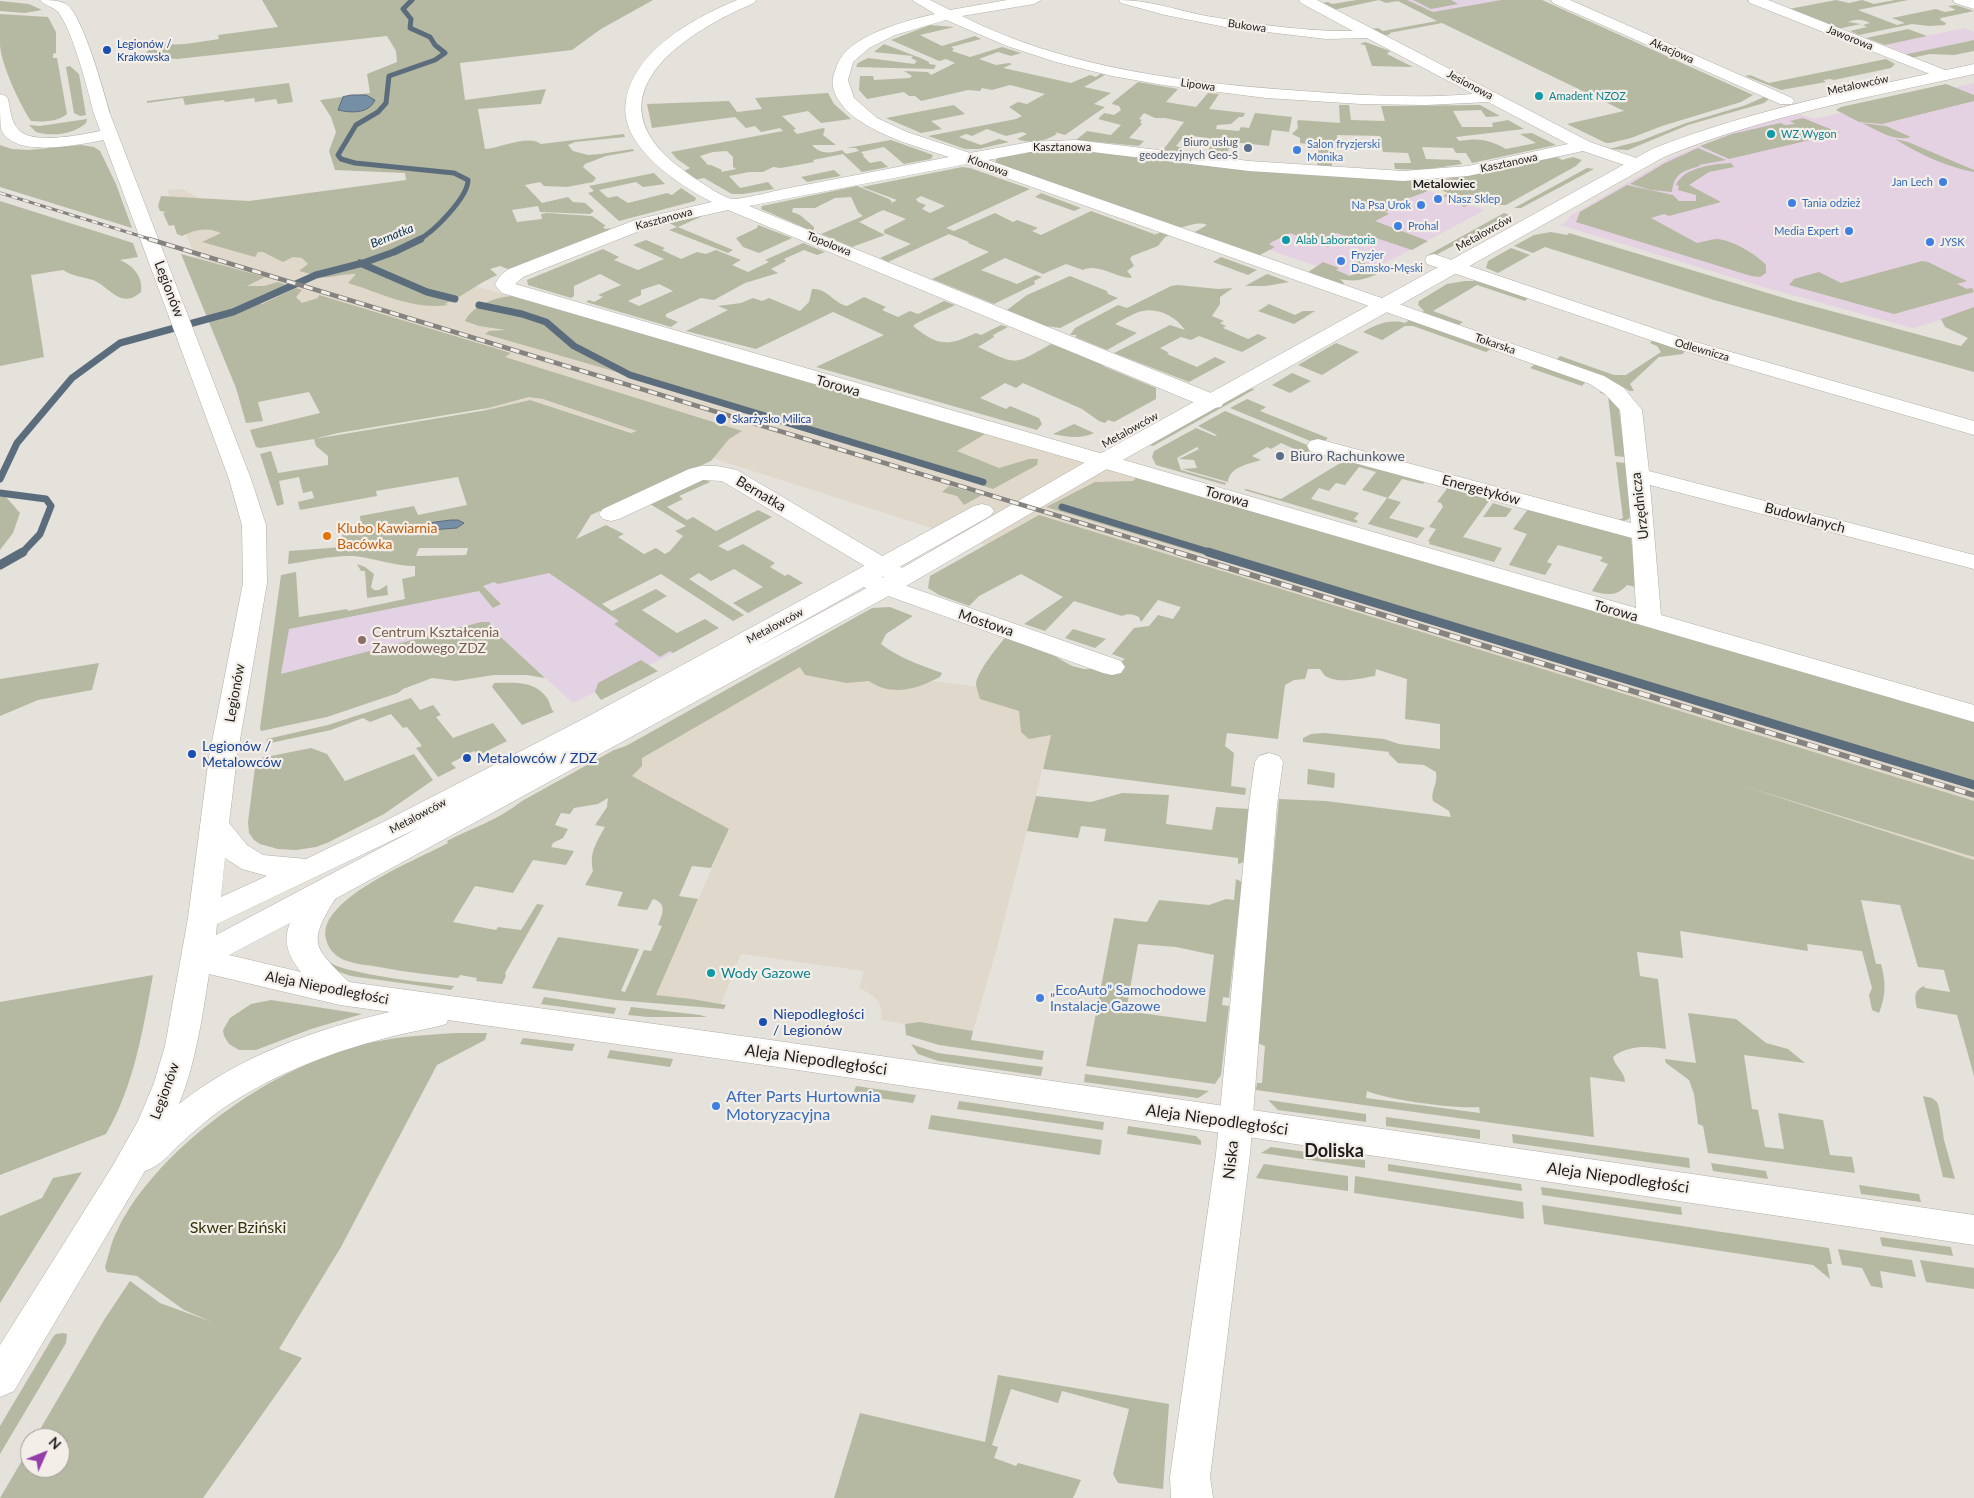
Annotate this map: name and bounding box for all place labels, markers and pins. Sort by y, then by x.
place label: Legionów / Krakowska [117,37,171,63]
marker: Legionów / Krakowska [101,44,113,56]
place label: Amadent NZOZ [1549,89,1626,103]
marker: Amadent NZOZ [1533,90,1545,102]
place label: WZ Wygon [1781,127,1837,141]
marker: WZ Wygon [1765,128,1777,140]
place label: Biuro usług geodezyjnych Geo-S [1139,135,1238,161]
place label: Salon fryzjerski Monika [1307,137,1380,163]
marker: Biuro usług geodezyjnych Geo-S [1242,142,1254,154]
marker: Salon fryzjerski Monika [1291,144,1303,156]
place label: Jan Lech [1892,175,1933,189]
marker: Jan Lech [1937,176,1949,188]
place label: Nasz Sklep [1448,192,1500,206]
marker: Nasz Sklep [1432,193,1444,205]
place label: Tania odzież [1802,196,1861,210]
marker: Tania odzież [1786,197,1798,209]
place label: Na Psa Urok [1351,198,1411,212]
marker: Na Psa Urok [1415,199,1427,211]
place label: Prohal [1408,219,1439,233]
marker: Prohal [1392,220,1404,232]
place label: Media Expert [1774,224,1839,238]
marker: Media Expert [1843,225,1855,237]
place label: Alab Laboratoria [1296,233,1376,247]
marker: Alab Laboratoria [1280,234,1292,246]
place label: JYSK [1940,235,1965,249]
marker: JYSK [1924,236,1936,248]
place label: Fryzjer Damsko-Męski [1351,248,1423,274]
marker: Fryzjer Damsko-Męski [1335,255,1347,267]
marker: Skarżysko Milica [714,412,728,426]
place label: Skarżysko Milica [732,412,811,426]
place label: Biuro Rachunkowe [1290,448,1405,464]
marker: Biuro Rachunkowe [1274,450,1286,462]
place label: Klubo Kawiarnia Bacówka [337,520,437,552]
marker: Klubo Kawiarnia Bacówka [321,530,333,542]
place label: Centrum Kształcenia Zawodowego ZDZ [372,624,499,656]
marker: Centrum Kształcenia Zawodowego ZDZ [356,634,368,646]
place label: Legionów / Metalowców [202,738,282,770]
marker: Legionów / Metalowców [186,748,198,760]
place label: Metalowców / ZDZ [477,750,597,766]
marker: Metalowców / ZDZ [461,752,473,764]
place label: Wody Gazowe [721,965,811,981]
marker: Wody Gazowe [705,967,717,979]
place label: „EcoAuto” Samochodowe Instalacje Gazowe [1050,982,1206,1014]
marker: „EcoAuto” Samochodowe Instalacje Gazowe [1034,992,1046,1004]
place label: Niepodległości / Legionów [773,1006,864,1038]
marker: Niepodległości / Legionów [757,1016,769,1028]
place label: After Parts Hurtownia Motoryzacyjna [726,1087,880,1125]
marker: After Parts Hurtownia Motoryzacyjna [710,1100,722,1112]

